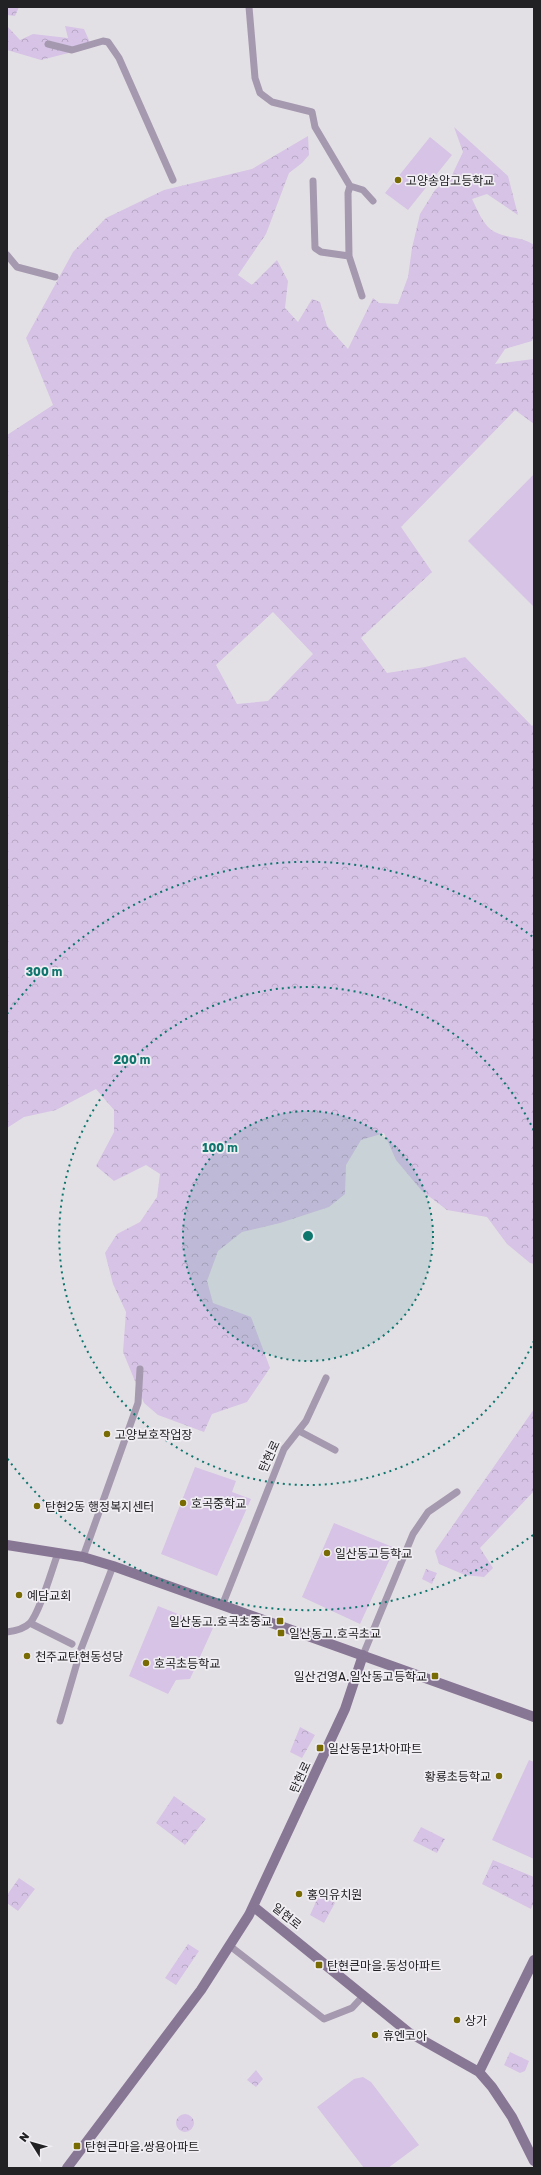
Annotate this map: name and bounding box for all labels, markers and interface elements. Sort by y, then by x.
place label: 고양송암고등학교 [406,173,494,188]
marker: 고양송암고등학교 [393,175,403,185]
text: 300 m [26,964,62,979]
text: 200 m [114,1052,150,1067]
text: 100 m [202,1140,238,1155]
centre of rings [301,1229,315,1243]
place label: 고양보호작업장 [115,1427,192,1442]
marker: 고양보호작업장 [102,1429,112,1439]
street label: 탄현로 [255,1438,283,1474]
place label: 호곡중학교 [191,1496,246,1511]
marker: 호곡중학교 [178,1498,188,1508]
place label: 탄현2동 행정복지센터 [45,1499,154,1514]
marker: 탄현2동 행정복지센터 [32,1501,42,1511]
place label: 일산동고등학교 [335,1546,412,1561]
marker: 일산동고등학교 [322,1548,332,1558]
place label: 예담교회 [27,1588,71,1603]
marker: 예담교회 [14,1590,24,1600]
place label: 일산동고.호곡초중교 [169,1614,272,1629]
marker: 일산동고.호곡초중교 [275,1616,285,1626]
place label: 일산동고.호곡초교 [289,1626,381,1641]
marker: 일산동고.호곡초교 [276,1628,286,1638]
place label: 천주교탄현동성당 [35,1649,123,1664]
marker: 천주교탄현동성당 [22,1651,32,1661]
place label: 호곡초등학교 [154,1656,220,1671]
marker: 호곡초등학교 [141,1658,151,1668]
place label: 일산건영A.일산동고등학교 [294,1669,427,1684]
marker: 일산건영A.일산동고등학교 [430,1671,440,1681]
place label: 일산동문1차아파트 [328,1741,422,1756]
marker: 일산동문1차아파트 [315,1743,325,1753]
street label: 탄현로 [286,1759,314,1795]
place label: 황룡초등학교 [425,1769,491,1784]
marker: 황룡초등학교 [494,1771,504,1781]
place label: 홍익유치원 [307,1887,362,1902]
marker: 홍익유치원 [294,1889,304,1899]
street label: 일현로 [269,1900,305,1932]
place label: 탄현큰마을.동성아파트 [327,1958,441,1973]
marker: 탄현큰마을.동성아파트 [314,1960,324,1970]
place label: 상가 [465,2013,487,2028]
marker: 상가 [452,2015,462,2025]
place label: 휴엔코아 [383,2028,427,2043]
marker: 휴엔코아 [370,2030,380,2040]
north arrow [12,2123,52,2163]
text: N [16,2129,31,2144]
place label: 탄현큰마을.쌍용아파트 [85,2139,199,2154]
marker: 탄현큰마을.쌍용아파트 [72,2141,82,2151]

